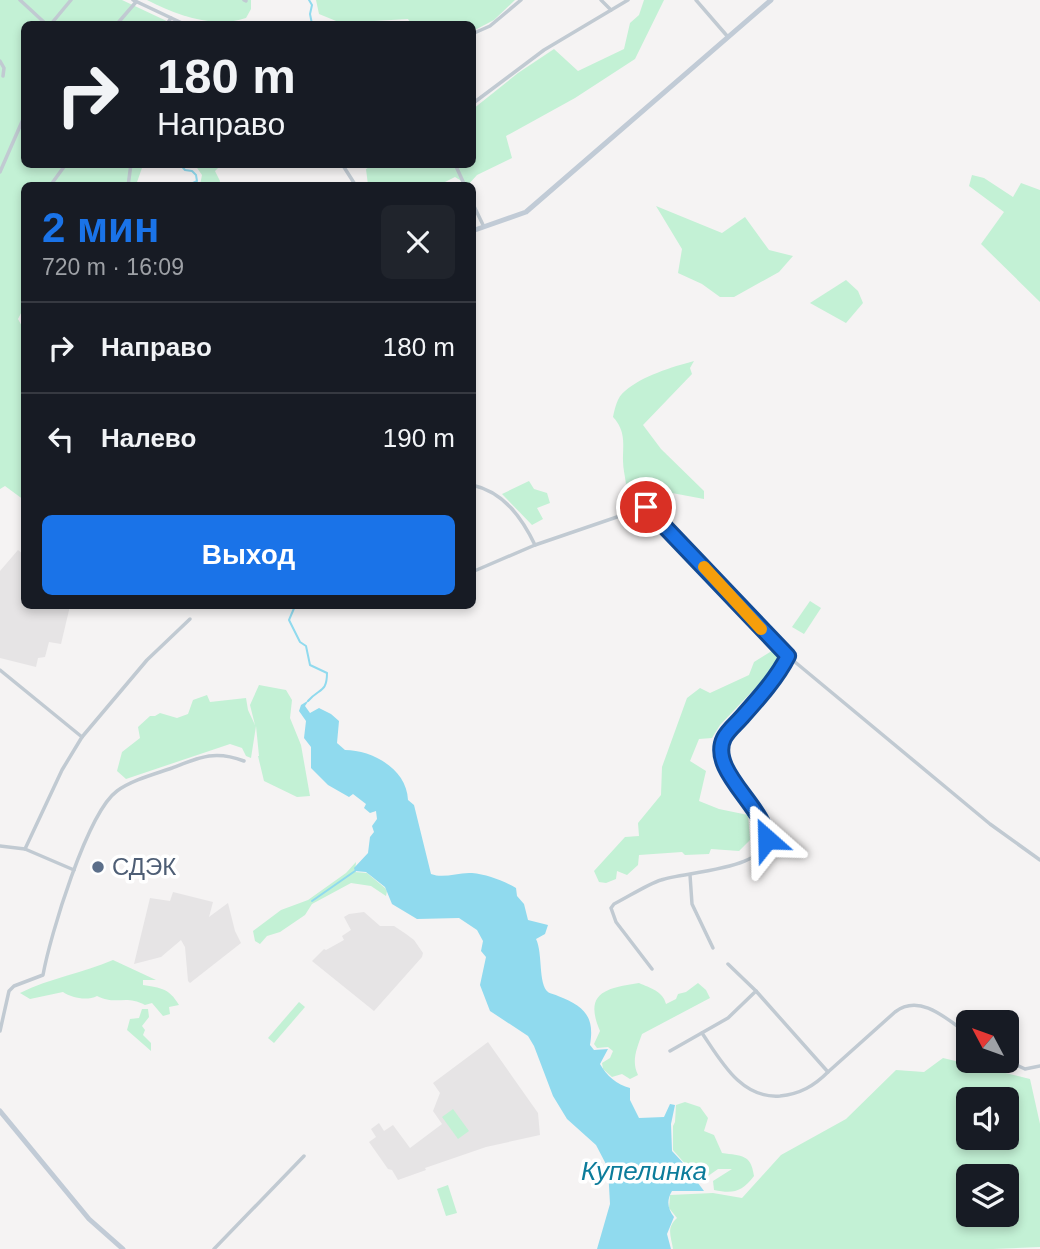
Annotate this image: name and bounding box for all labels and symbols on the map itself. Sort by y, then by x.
pin [616,477,676,537]
position arrow [730,802,804,876]
place label: СДЭК [112,853,176,880]
marker: СДЭК [90,859,106,875]
north arrow [956,1010,1018,1073]
water label: Купелинка [581,1156,707,1186]

